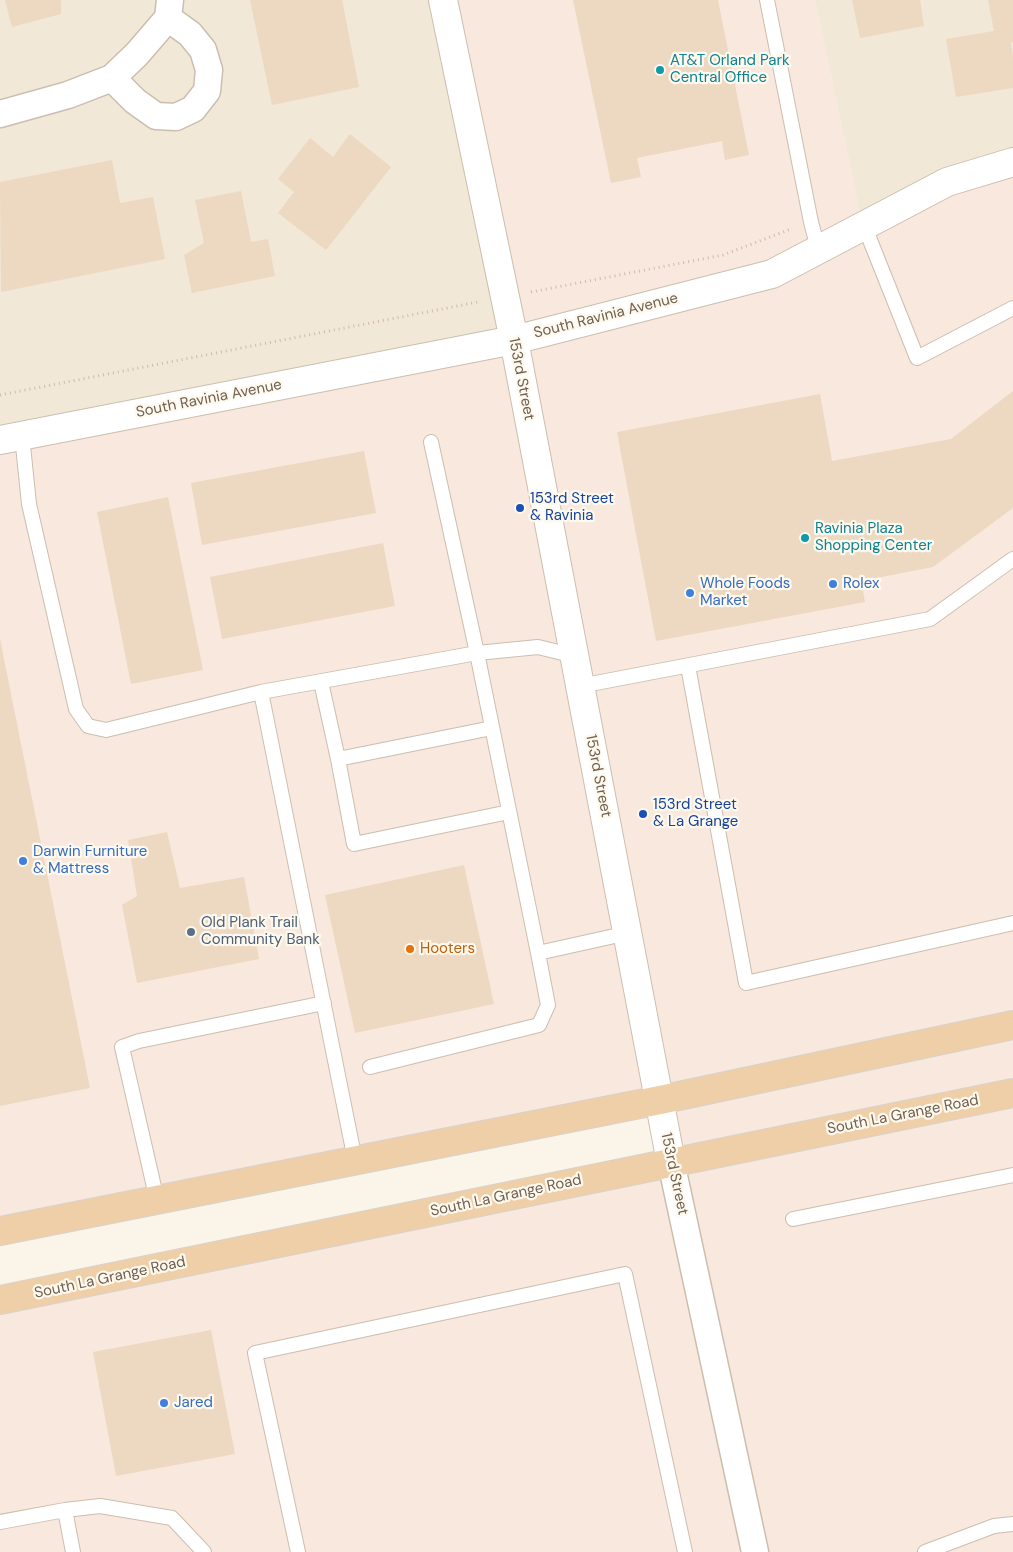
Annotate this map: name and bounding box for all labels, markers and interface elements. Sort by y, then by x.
place label: AT&T Orland Park Central Office [670,52,790,87]
marker: AT&T Orland Park Central Office [654,64,666,76]
street label: South Ravinia Avenue [532,289,680,343]
street label: 153rd Street [504,336,538,422]
street label: South Ravinia Avenue [135,376,283,422]
place label: 153rd Street & Ravinia [530,490,614,525]
marker: 153rd Street & Ravinia [514,502,526,514]
place label: Ravinia Plaza Shopping Center [815,520,932,555]
marker: Ravinia Plaza Shopping Center [799,532,811,544]
place label: Whole Foods Market [700,575,790,610]
place label: Rolex [843,575,879,593]
marker: Rolex [827,578,839,590]
marker: Whole Foods Market [684,587,696,599]
street label: 153rd Street [581,733,615,819]
place label: 153rd Street & La Grange [653,796,738,831]
marker: 153rd Street & La Grange [637,808,649,820]
place label: Darwin Furniture & Mattress [33,843,147,878]
marker: Darwin Furniture & Mattress [17,855,29,867]
place label: Old Plank Trail Community Bank [201,914,320,949]
marker: Old Plank Trail Community Bank [185,926,197,938]
place label: Hooters [420,940,475,958]
marker: Hooters [404,943,416,955]
street label: South La Grange Road [826,1091,980,1139]
street label: 153rd Street [656,1131,692,1217]
street label: South La Grange Road [429,1171,583,1221]
street label: South La Grange Road [33,1253,187,1303]
place label: Jared [174,1394,213,1412]
marker: Jared [158,1397,170,1409]

